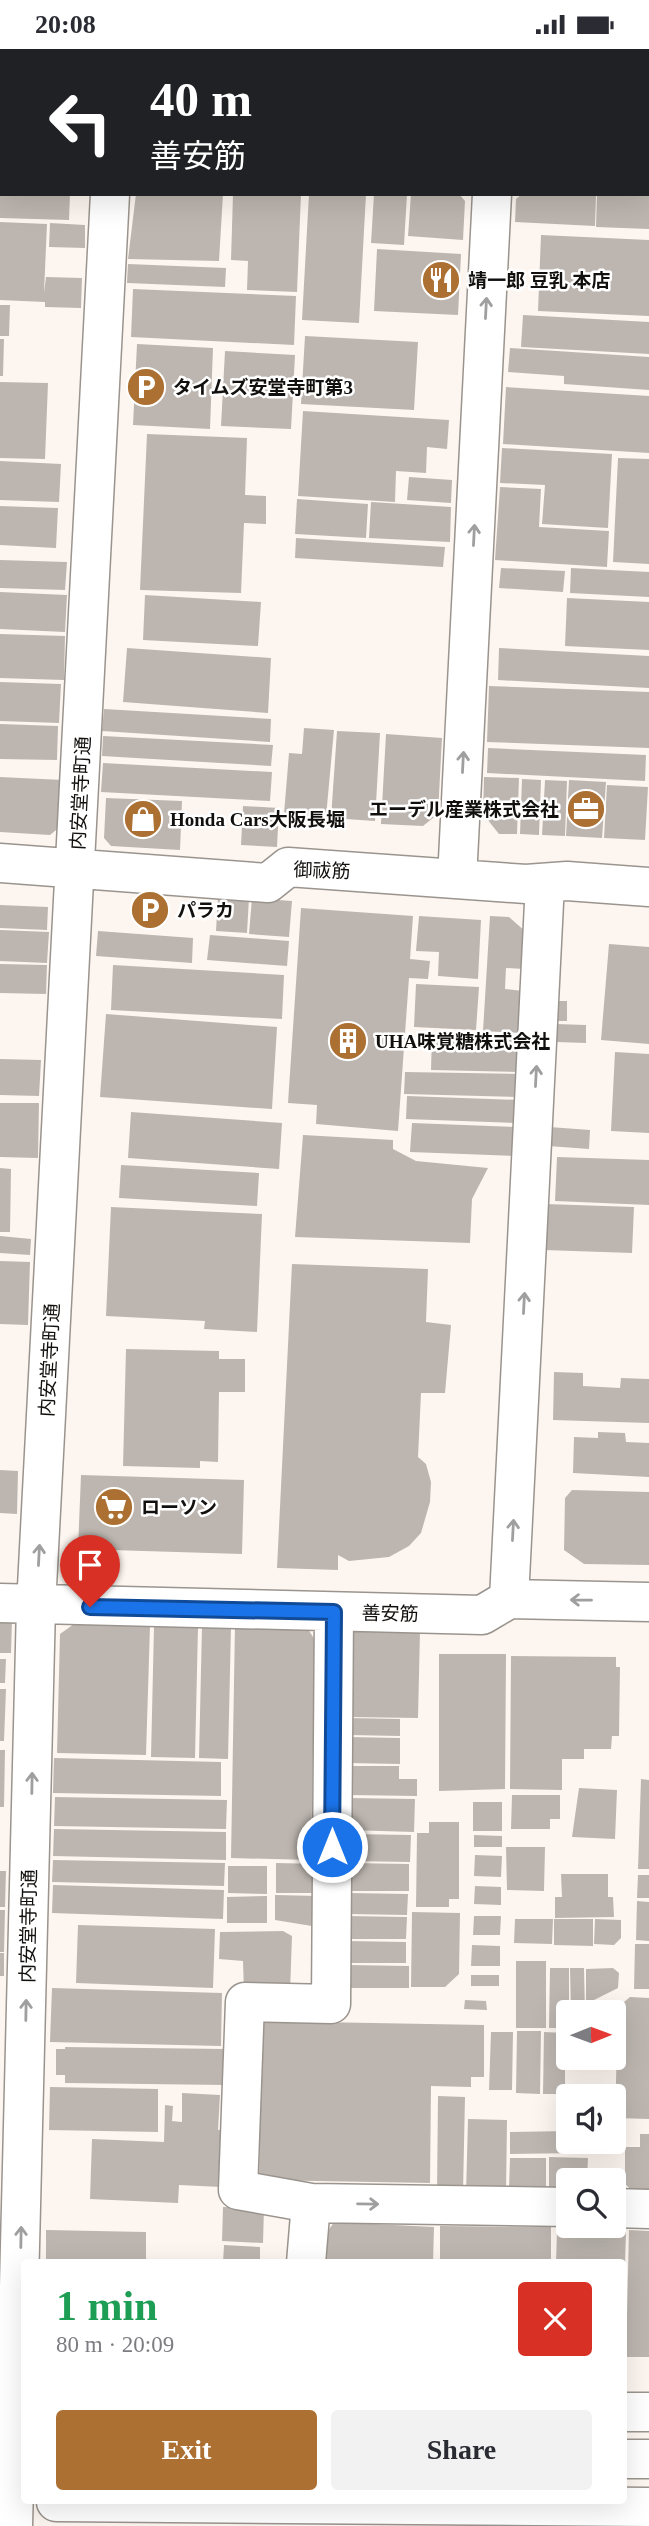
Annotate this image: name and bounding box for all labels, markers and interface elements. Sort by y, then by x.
text: 20:08 [35,10,96,39]
text: 40 m [150,72,252,127]
icon: left [35,77,126,168]
text: 善安筋 [150,138,246,174]
restaurant icon: 靖一郎 豆乳 本店 [420,259,462,301]
place label: 靖一郎 豆乳 本店 [468,270,611,291]
one-way arrow [480,297,493,319]
parking icon: タイムズ安堂寺町第3 [125,366,167,408]
place label: タイムズ安堂寺町第3 [173,377,353,398]
one-way arrow [468,524,481,547]
street label: 内安堂寺町通 [67,736,94,851]
one-way arrow [457,751,470,774]
office icon: エーデル産業株式会社 [565,788,607,830]
shop icon: Honda Cars大阪長堀 [122,798,164,840]
place label: エーデル産業株式会社 [369,799,559,820]
place label: Honda Cars大阪長堀 [170,809,345,830]
street label: 御祓筋 [293,859,351,882]
parking icon: パラカ [129,889,171,931]
place label: パラカ [177,900,234,921]
building icon: UHA味覚糖株式会社 [327,1020,369,1062]
place label: UHA味覚糖株式会社 [375,1031,550,1052]
one-way arrow [529,1065,542,1088]
one-way arrow [518,1292,531,1315]
street label: 内安堂寺町通 [36,1303,63,1418]
supermarket icon: ローソン [93,1486,135,1528]
place label: ローソン [141,1497,217,1518]
one-way arrow [506,1519,519,1542]
pin [60,1535,120,1607]
one-way arrow [33,1544,46,1567]
icon: arrive [71,1546,109,1584]
one-way arrow [570,1594,593,1607]
street label: 善安筋 [361,1603,419,1624]
one-way arrow [25,1771,39,1794]
position arrow [295,1810,369,1884]
street label: 内安堂寺町通 [17,1869,40,1983]
one-way arrow [20,1999,33,2022]
north arrow [556,2000,626,2070]
map controls [556,2000,626,2238]
button: sound [556,2084,626,2154]
button: search [556,2168,626,2238]
one-way arrow [356,2197,379,2211]
one-way arrow [14,2226,27,2249]
button: close [518,2282,592,2356]
text: 1 min [56,2283,158,2329]
text: 80 m · 20:09 [56,2332,174,2357]
button: Exit [56,2410,317,2490]
button: Share [331,2410,592,2490]

